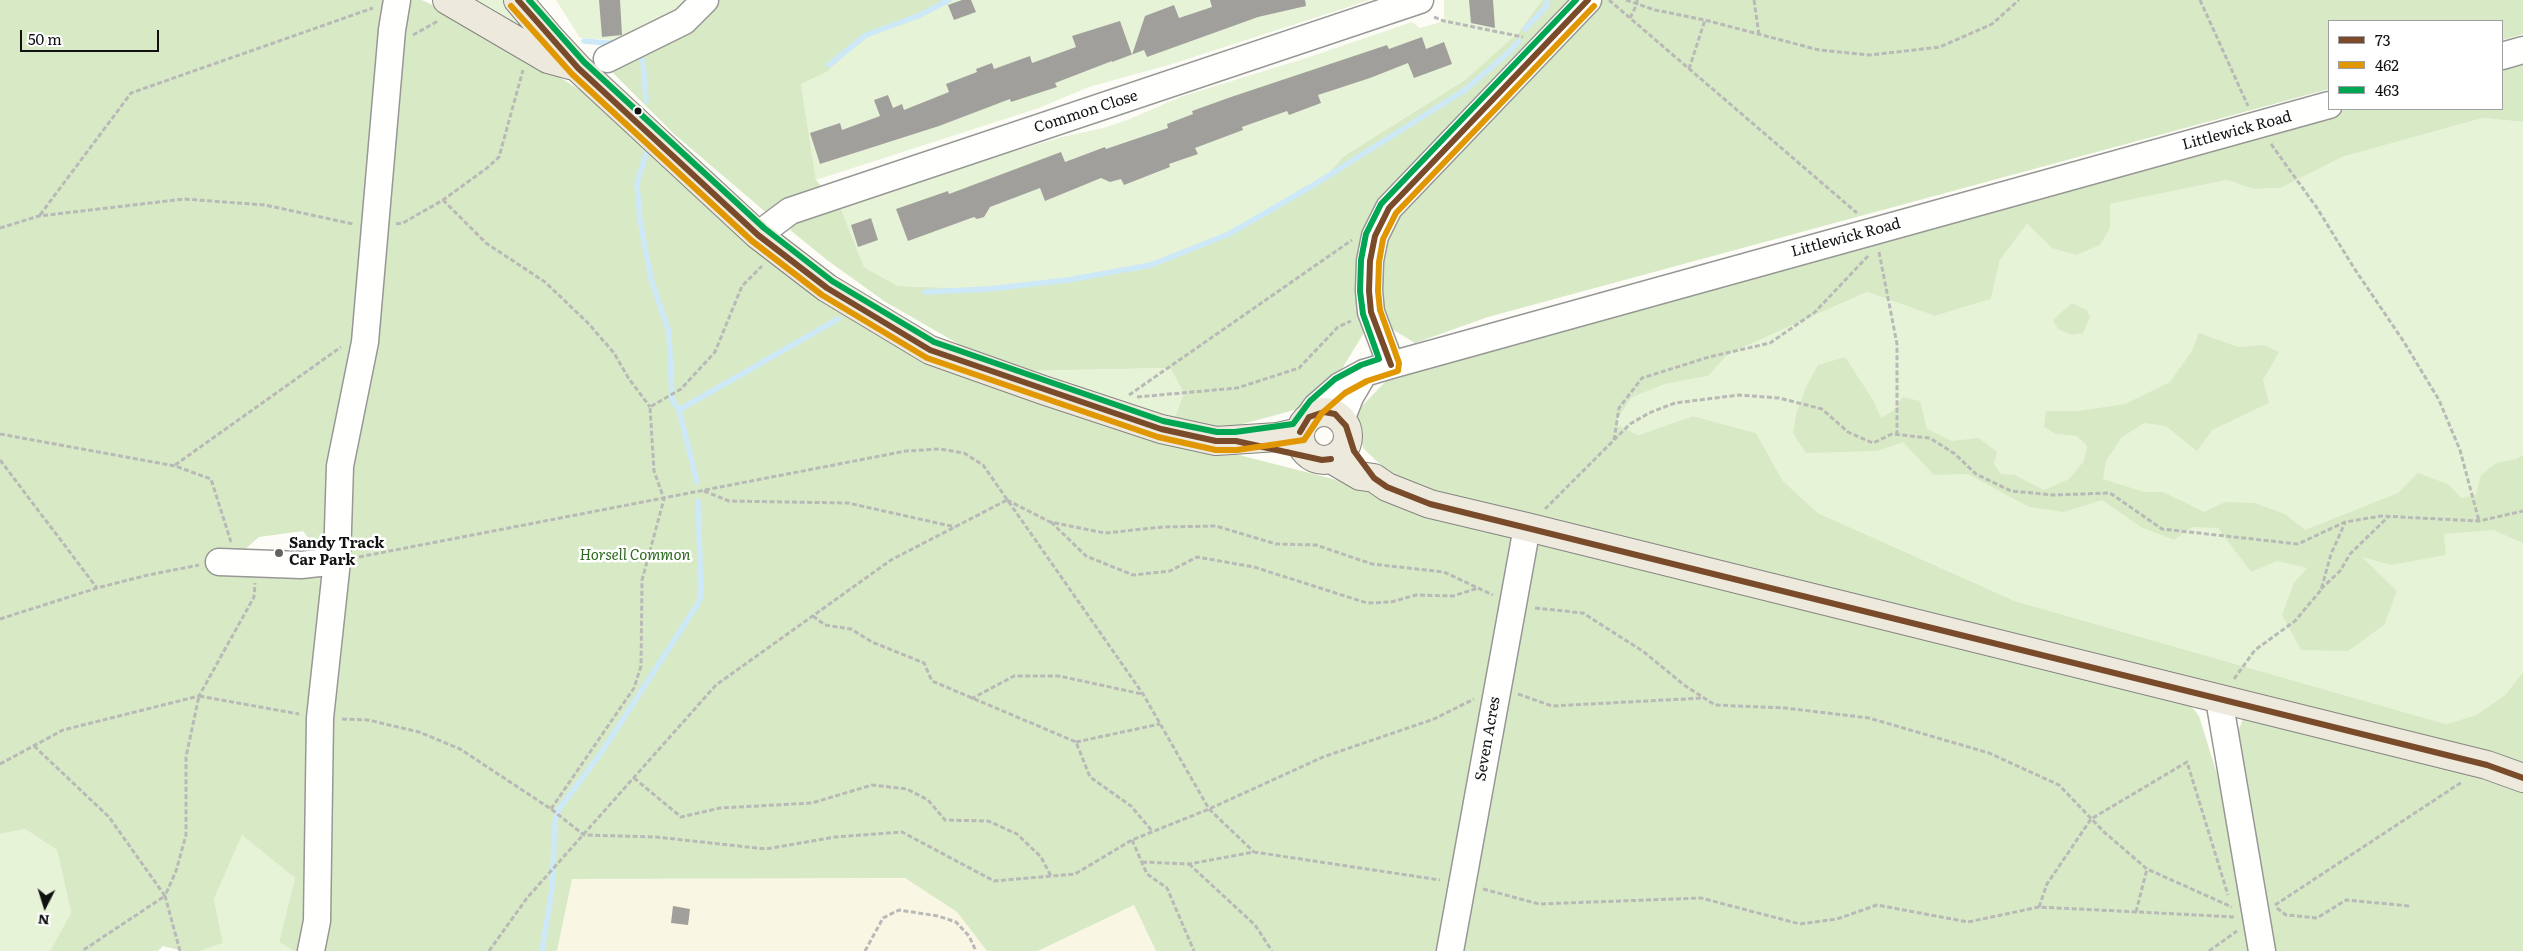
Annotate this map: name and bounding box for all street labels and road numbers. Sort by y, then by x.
street label: Common Close [1032,87,1140,137]
street label: Littlewick Road [2180,108,2294,154]
street label: Littlewick Road [1789,215,1903,261]
street label: Seven Acres [1472,695,1504,783]

